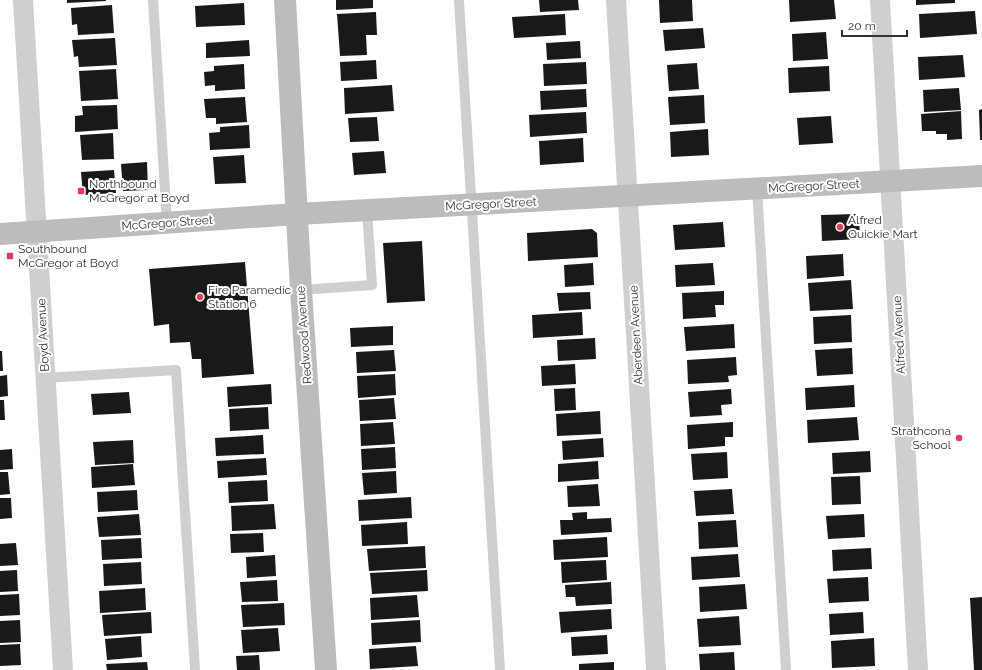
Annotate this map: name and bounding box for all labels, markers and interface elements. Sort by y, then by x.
scale bar [842,12,907,38]
text: 20 m [848,19,876,33]
place label: Northbound McGregor at Boyd [89,177,189,205]
street label: McGregor Street [768,177,860,195]
marker: Northbound McGregor at Boyd [76,186,86,196]
street label: McGregor Street [445,195,537,213]
street label: McGregor Street [121,213,213,233]
place label: Alfred Quickie Mart [848,213,918,241]
marker: Alfred Quickie Mart [835,222,845,232]
place label: Southbound McGregor at Boyd [18,242,118,270]
marker: Southbound McGregor at Boyd [5,251,15,261]
place label: Fire Paramedic Station 6 [208,283,292,311]
street label: Aberdeen Avenue [626,285,646,385]
street label: Redwood Avenue [294,286,314,384]
marker: Fire Paramedic Station 6 [195,292,205,302]
street label: Alfred Avenue [890,295,908,375]
street label: Boyd Avenue [34,298,52,372]
place label: Strathcona School [891,424,952,452]
marker: Strathcona School [954,433,964,443]

